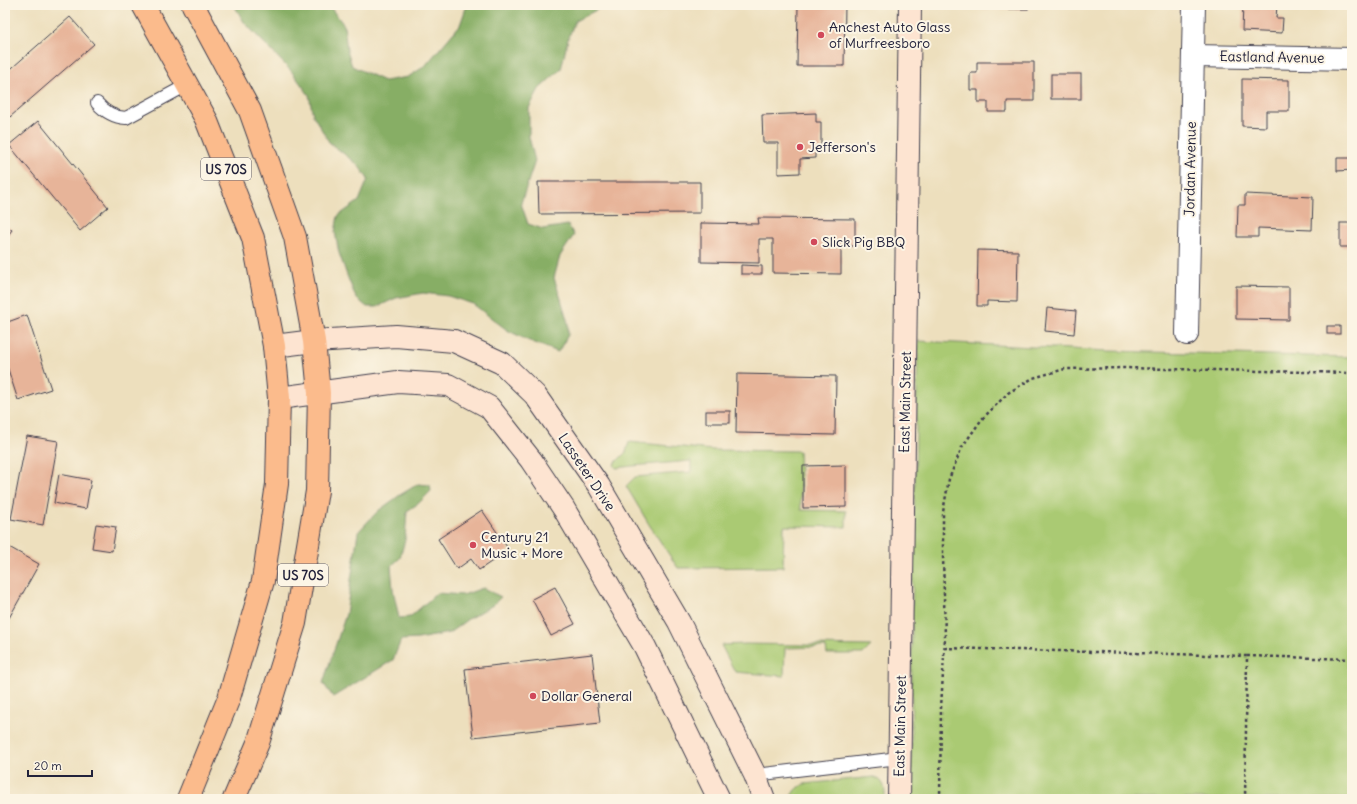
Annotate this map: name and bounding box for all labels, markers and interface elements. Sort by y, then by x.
place label: Anchest Auto Glass of Murfreesboro [829,18,950,52]
marker: Anchest Auto Glass of Murfreesboro [816,30,826,40]
street label: Eastland Avenue [1219,47,1325,67]
street label: Jordan Avenue [1180,121,1200,217]
place label: Jefferson's [808,138,876,156]
marker: Jefferson's [795,142,805,152]
road number: US 70S [201,158,251,180]
place label: Slick Pig BBQ [822,233,905,251]
marker: Slick Pig BBQ [809,237,819,247]
street label: East Main Street [895,351,915,453]
street label: Lasseter Drive [554,430,620,514]
place label: Century 21 Music + More [481,528,563,562]
marker: Century 21 Music + More [468,540,478,550]
road number: US 70S [278,564,328,586]
street label: East Main Street [890,675,910,777]
place label: Dollar General [541,687,632,705]
marker: Dollar General [528,691,538,701]
scale bar [28,752,92,778]
text: 20 m [34,758,62,773]

